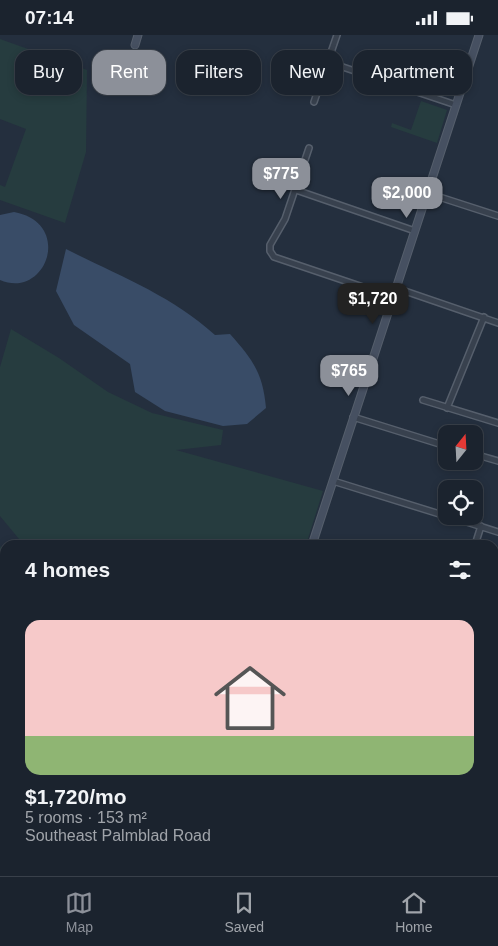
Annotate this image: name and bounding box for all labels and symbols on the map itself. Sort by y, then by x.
pin: $775 [251,157,311,200]
pin: $2,000 [366,177,448,219]
pin: $1,720 [332,283,414,325]
pin: $765 [319,355,379,397]
north arrow [438,425,482,470]

